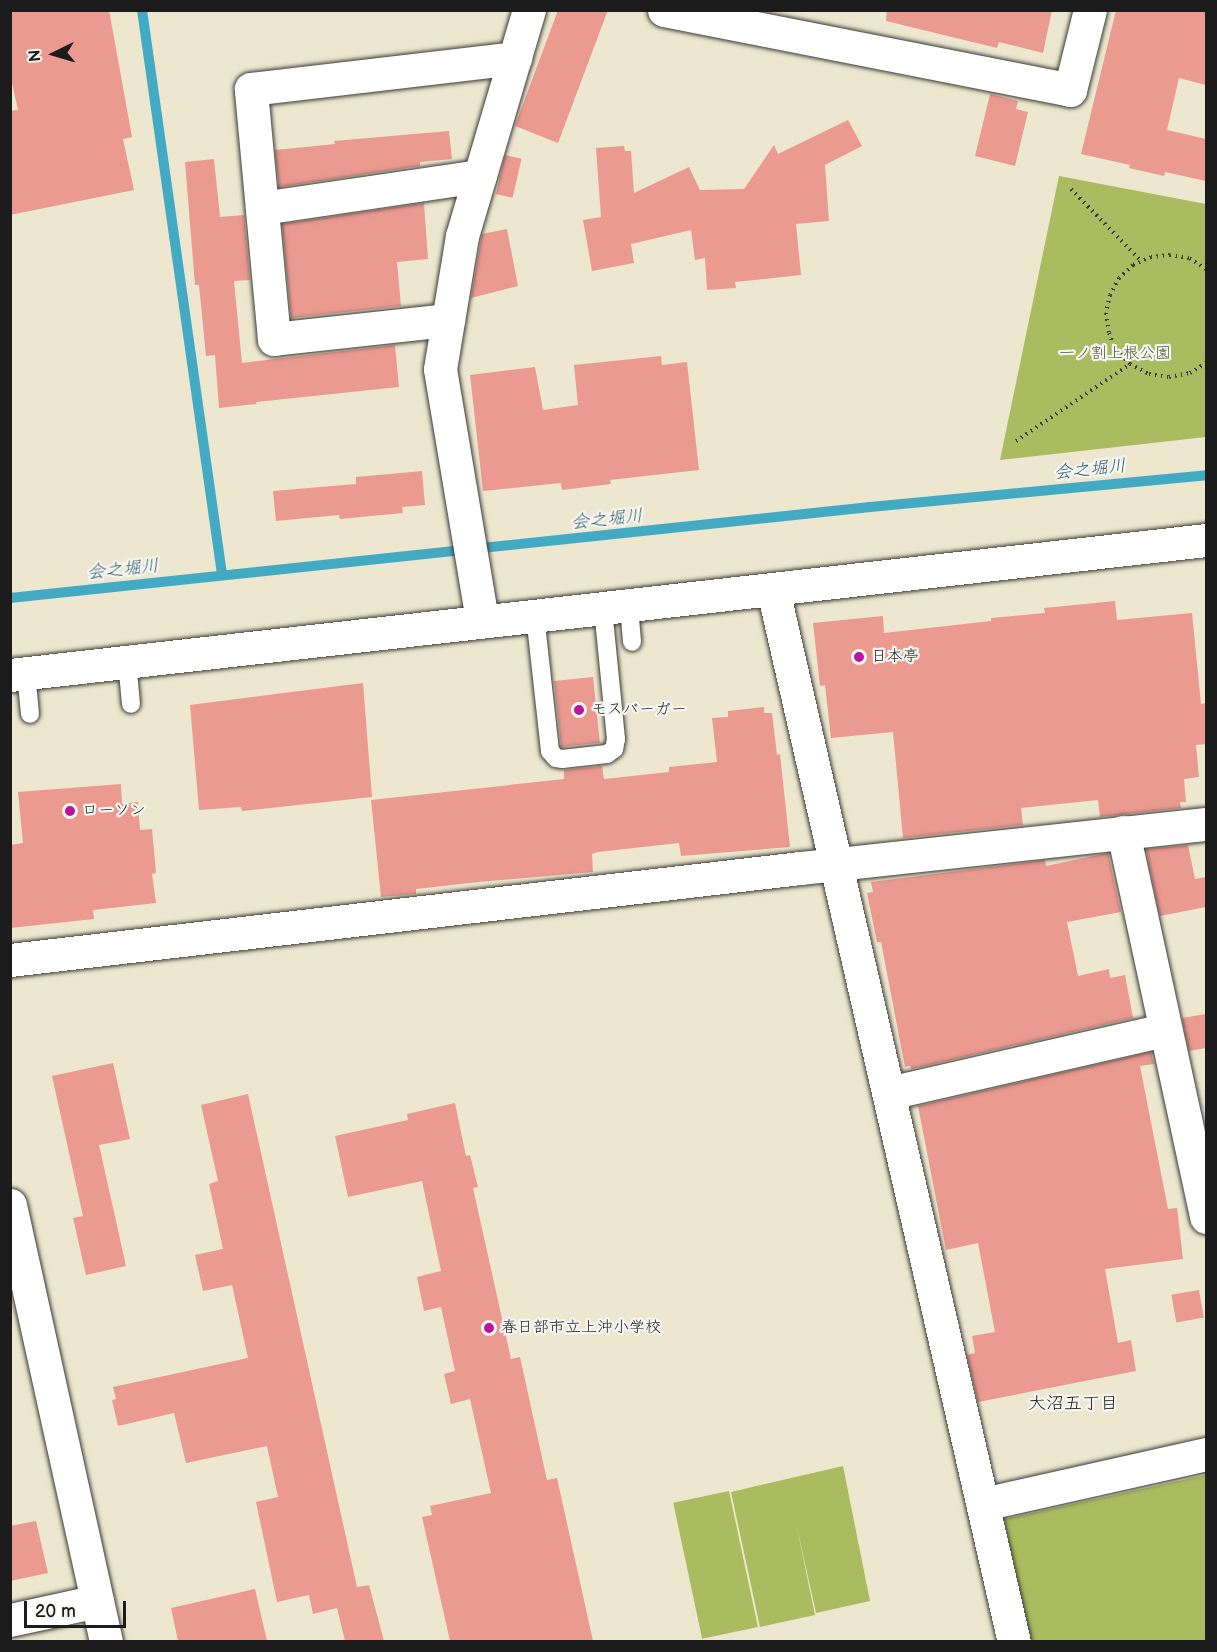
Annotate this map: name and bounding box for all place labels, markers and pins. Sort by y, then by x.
place label: 日本亭 [871,647,919,667]
marker: 日本亭 [852,650,866,664]
place label: モスバーガー [591,700,687,720]
marker: モスバーガー [572,703,586,717]
place label: ローソン [82,801,146,821]
marker: ローソン [63,804,77,818]
place label: 春日部市立上沖小学校 [501,1318,661,1338]
marker: 春日部市立上沖小学校 [482,1321,496,1335]

